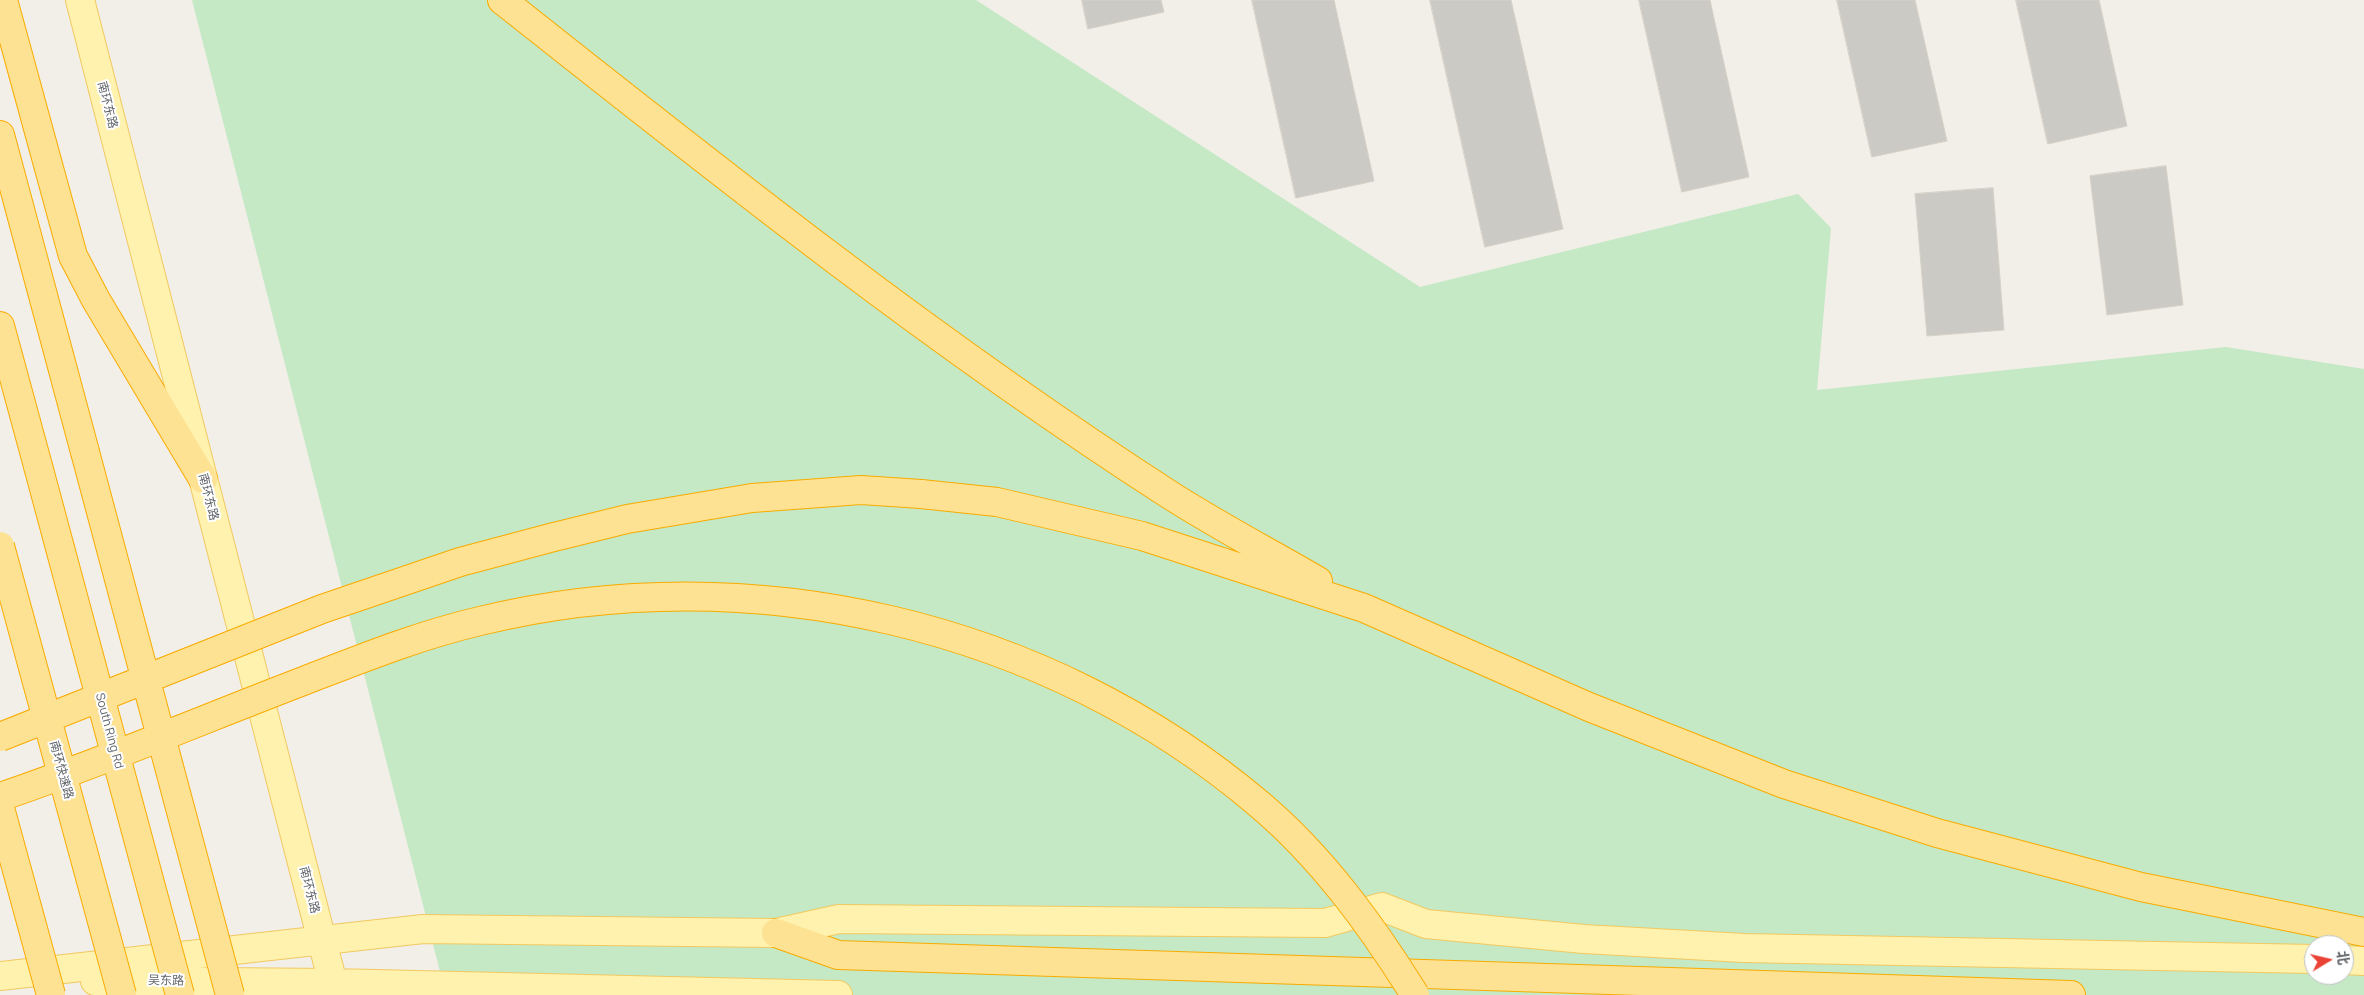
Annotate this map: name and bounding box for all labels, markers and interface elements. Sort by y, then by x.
street label: 南环东路 [94,80,120,130]
street label: 南环东路 [195,472,221,522]
street label: South Ring Rd [92,692,126,770]
street label: 南环快速路 [46,739,76,801]
street label: 南环东路 [296,865,322,915]
north arrow [2304,935,2354,985]
text: 北 [2333,949,2354,966]
street label: 吴东路 [148,973,184,989]

